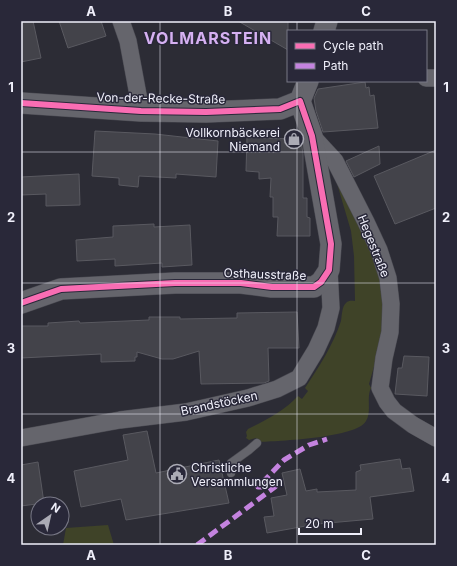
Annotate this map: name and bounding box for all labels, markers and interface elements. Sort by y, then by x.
text: A [86,3,96,19]
text: B [224,3,233,19]
text: C [361,3,371,19]
district label: VOLMARSTEIN [144,28,272,48]
legend [287,30,427,82]
text: Cycle path [323,38,384,53]
text: Path [323,58,348,73]
text: 1 [8,79,14,95]
text: 1 [443,79,449,95]
street label: Von-der-Recke-Straße [96,89,226,107]
place label: Vollkornbäckerei Niemand [185,125,280,154]
shop icon: Vollkornbäckerei Niemand [283,128,305,150]
text: 2 [7,209,15,225]
text: 2 [442,209,450,225]
street label: Hegestraße [355,213,393,279]
street label: Osthausstraße [223,265,307,283]
text: 3 [7,340,15,356]
text: 3 [442,340,450,356]
street label: Brandstöcken [179,388,259,418]
place label: Christliche Versammlungen [191,460,283,489]
public building icon: Christliche Versammlungen [166,463,188,485]
text: 4 [7,470,16,486]
text: 4 [442,470,451,486]
north arrow [30,496,70,536]
text: N [48,500,63,516]
scale bar [299,510,361,536]
text: 20 m [305,516,334,531]
text: A [86,547,96,563]
text: B [224,547,233,563]
text: C [361,547,371,563]

